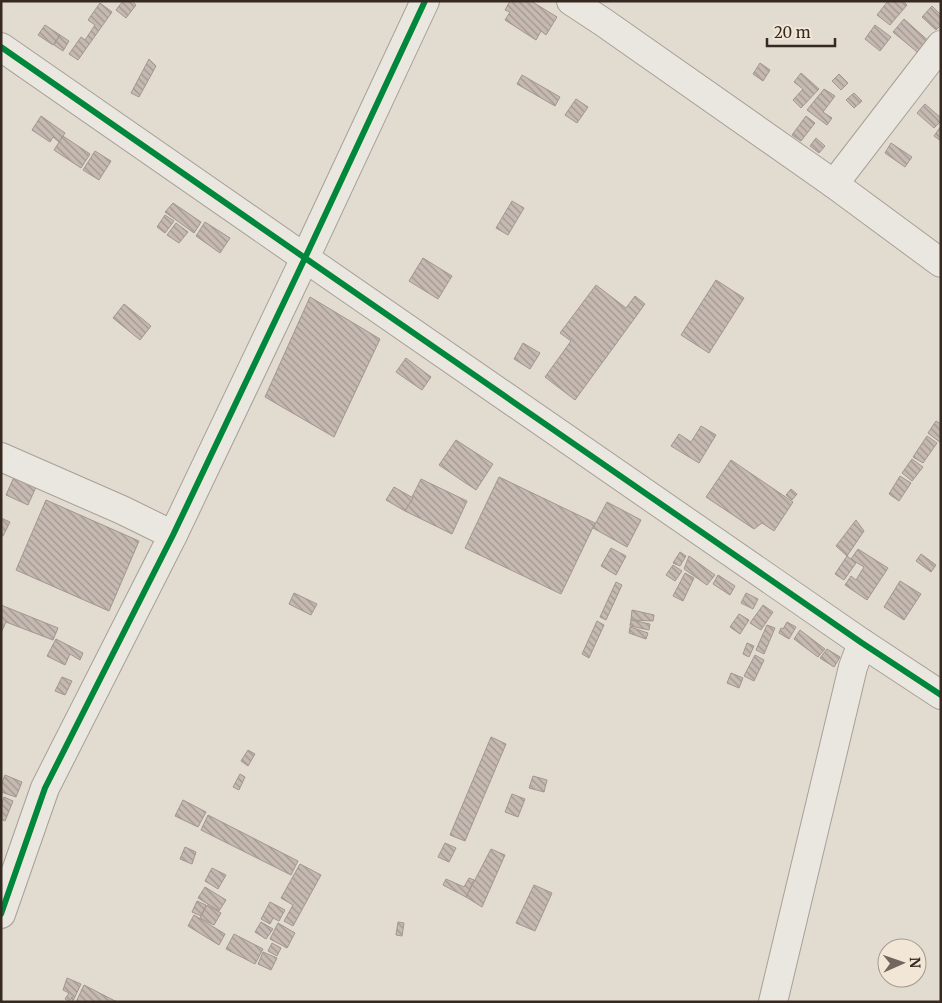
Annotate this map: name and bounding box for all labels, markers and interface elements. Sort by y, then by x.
scale bar [767,15,834,47]
text: 20 m [774,23,811,42]
north arrow [877,938,927,988]
text: N [906,957,924,968]

